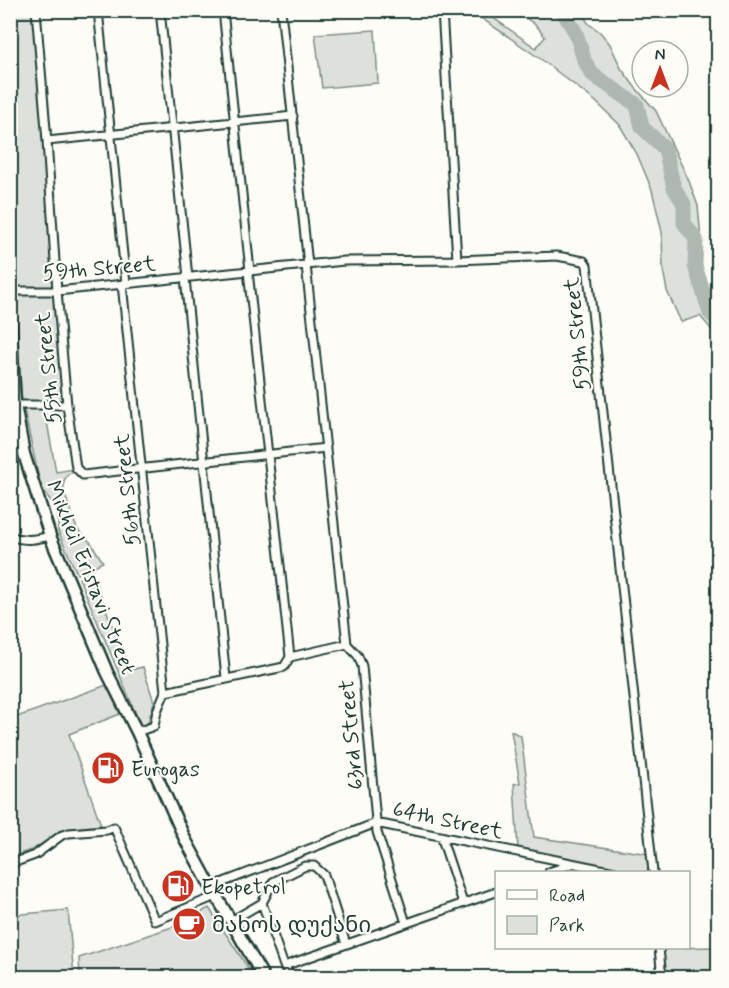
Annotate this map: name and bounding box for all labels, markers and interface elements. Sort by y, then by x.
north arrow [630,39,690,99]
text: N [655,45,665,66]
street label: 59th Street [41,250,157,288]
street label: 59th Street [558,276,598,392]
street label: 55th Street [29,310,69,425]
street label: 56th Street [108,432,148,547]
street label: Mikheil Eristavi Street [38,477,142,679]
street label: 63rd Street [333,679,371,791]
fuel station icon: Eurogas [90,750,126,786]
place label: Eurogas [131,756,200,785]
street label: 64th Street [390,796,505,846]
fuel station icon: Ekopetrol [160,868,196,904]
legend [495,871,690,949]
place label: Ekopetrol [201,874,286,902]
text: Road [549,884,585,908]
cafe icon: მახოს დუქანი [171,906,207,942]
place label: მახოს დუქანი [212,912,371,940]
text: Park [549,914,585,938]

